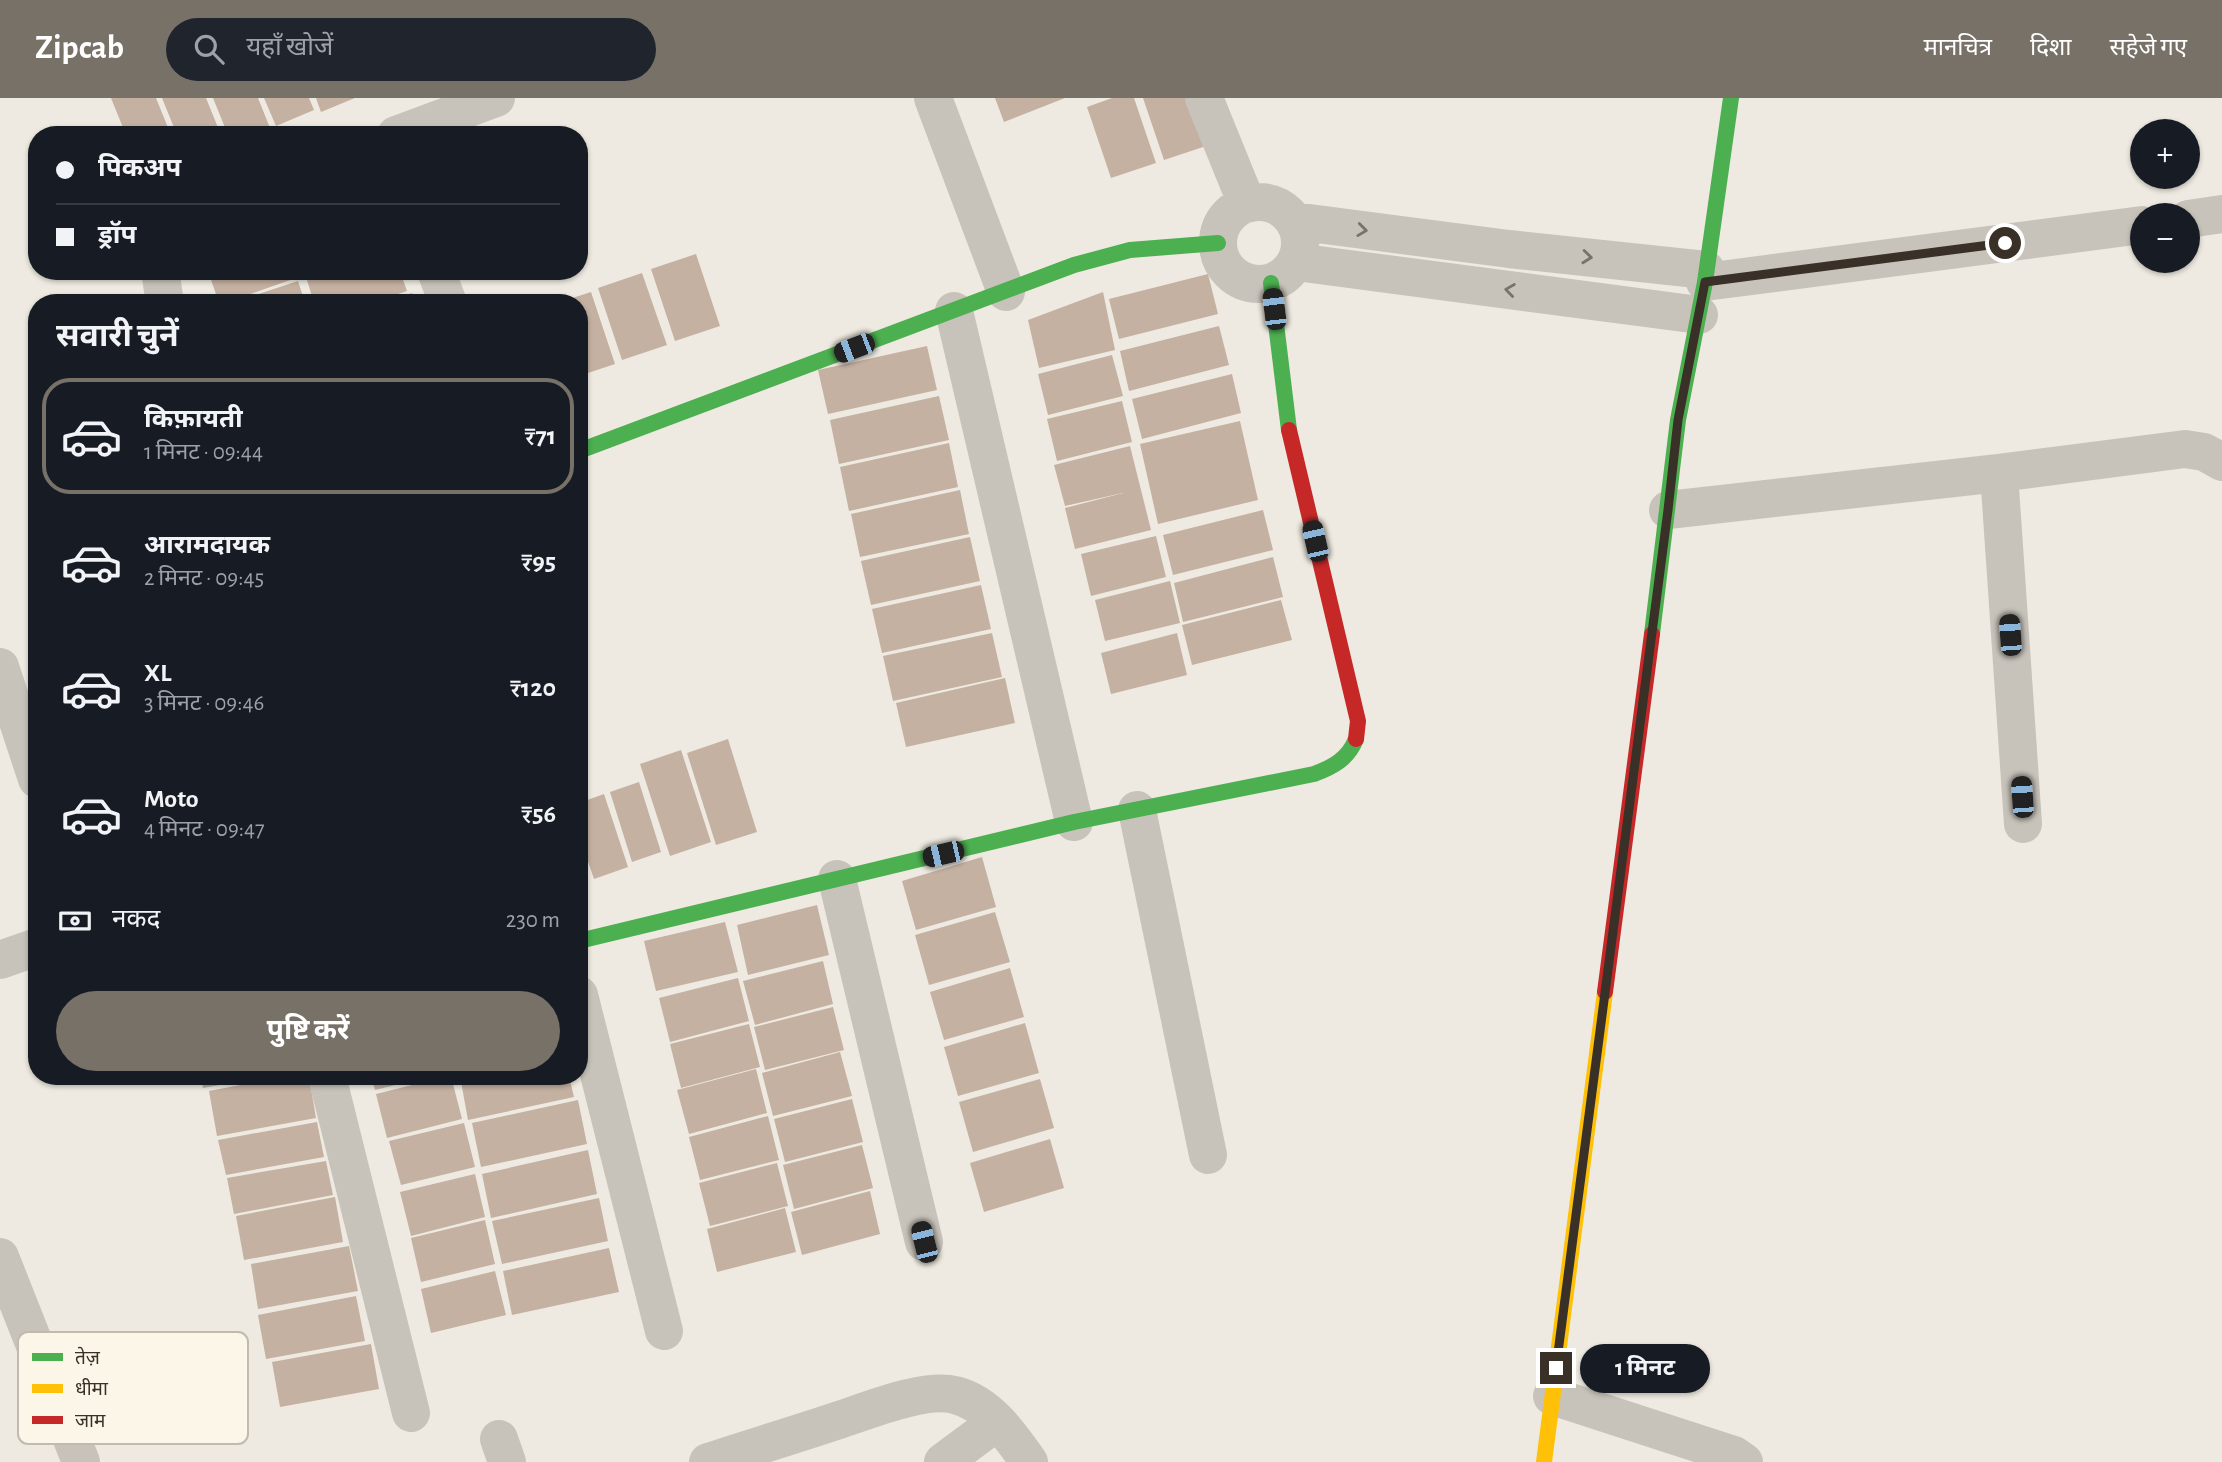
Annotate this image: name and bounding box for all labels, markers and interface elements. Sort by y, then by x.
search box [166,18,656,81]
icon: search [190,30,228,68]
text: Zipcab [35,32,124,65]
text: यहाँ खोजें [246,34,333,60]
text: मानचित्र [1923,36,1992,60]
text: दिशा [2030,36,2071,60]
text: सहेजे गए [2109,36,2187,60]
map controls [2130,119,2200,273]
button: + [2130,119,2200,189]
text: पिकअप [98,155,181,181]
button: − [2130,203,2200,273]
text: ड्रॉप [98,222,136,248]
one-way arrow [1356,222,1368,237]
route start [1989,227,2021,259]
one-way arrow [1582,250,1593,265]
one-way arrow [1504,282,1516,297]
car [1262,287,1287,331]
text: सवारी चुनें [56,320,179,352]
car [831,331,878,365]
icon: car [60,405,123,468]
text: किफ़ायती [144,406,243,432]
text: ₹71 [525,423,556,449]
text: 1 मिनट · 09:44 [144,441,263,464]
car [1301,518,1330,564]
icon: car [60,531,123,594]
text: आरामदायक [144,532,270,558]
text: ₹95 [521,549,556,575]
text: 2 मिनट · 09:45 [144,567,264,590]
car [1999,613,2022,657]
icon: car [60,657,123,720]
text: XL [144,660,171,686]
text: ₹120 [510,675,556,701]
text: 3 मिनट · 09:46 [144,692,264,715]
car [2011,775,2034,819]
icon: car [60,783,123,846]
text: Moto [144,786,199,812]
text: ₹56 [521,801,556,827]
text: 4 मिनट · 09:47 [144,818,265,841]
car [921,839,966,869]
icon: cash [56,902,94,940]
text: नकद [112,906,160,932]
text: 230 m [506,909,560,932]
button: पुष्टि करें [56,991,560,1071]
car [909,1219,940,1265]
legend [18,1332,248,1444]
callout: 1 मिनट [1580,1344,1710,1392]
text: तेज़ [75,1346,101,1368]
route end [1540,1352,1572,1384]
text: 1 मिनट [1615,1357,1675,1380]
text: धीमा [75,1378,109,1399]
text: जाम [75,1412,106,1431]

